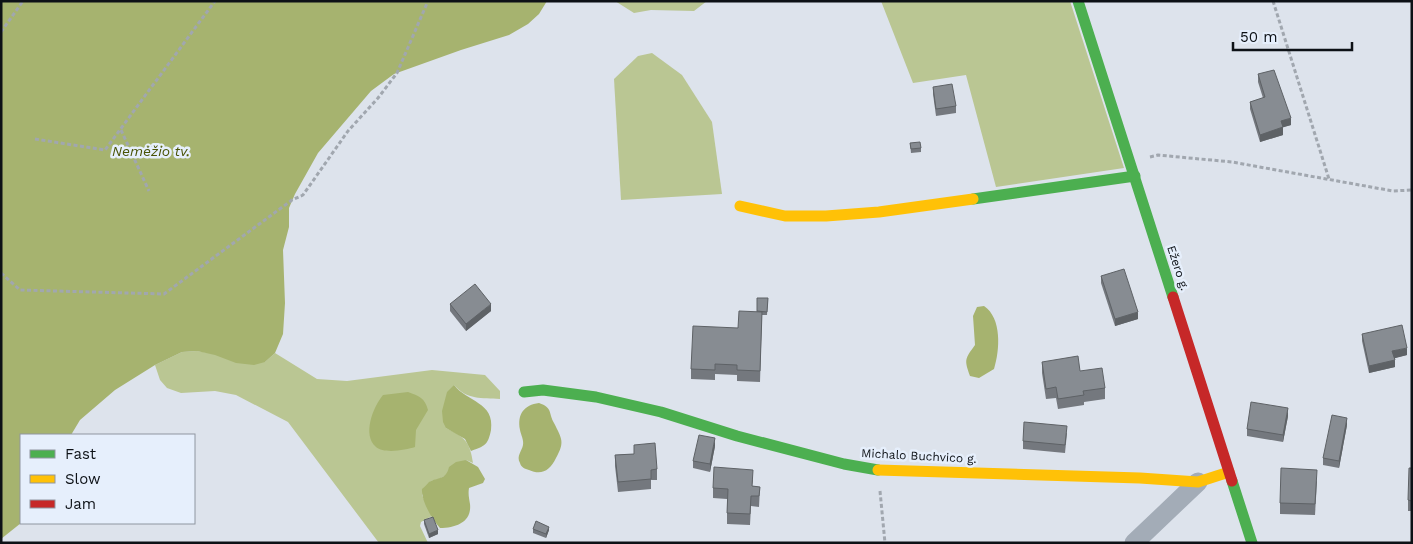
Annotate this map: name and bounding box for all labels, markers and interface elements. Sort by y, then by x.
scale bar [1233,20,1352,52]
text: 50 m [1240,28,1277,46]
water label: Nemėžio tv. [112,143,190,159]
street label: Ežero g. [1164,244,1192,292]
legend [20,434,195,524]
text: Fast [65,445,97,463]
street label: Michalo Buchvico g. [861,446,977,466]
text: Slow [65,470,101,488]
text: Jam [65,495,96,513]

